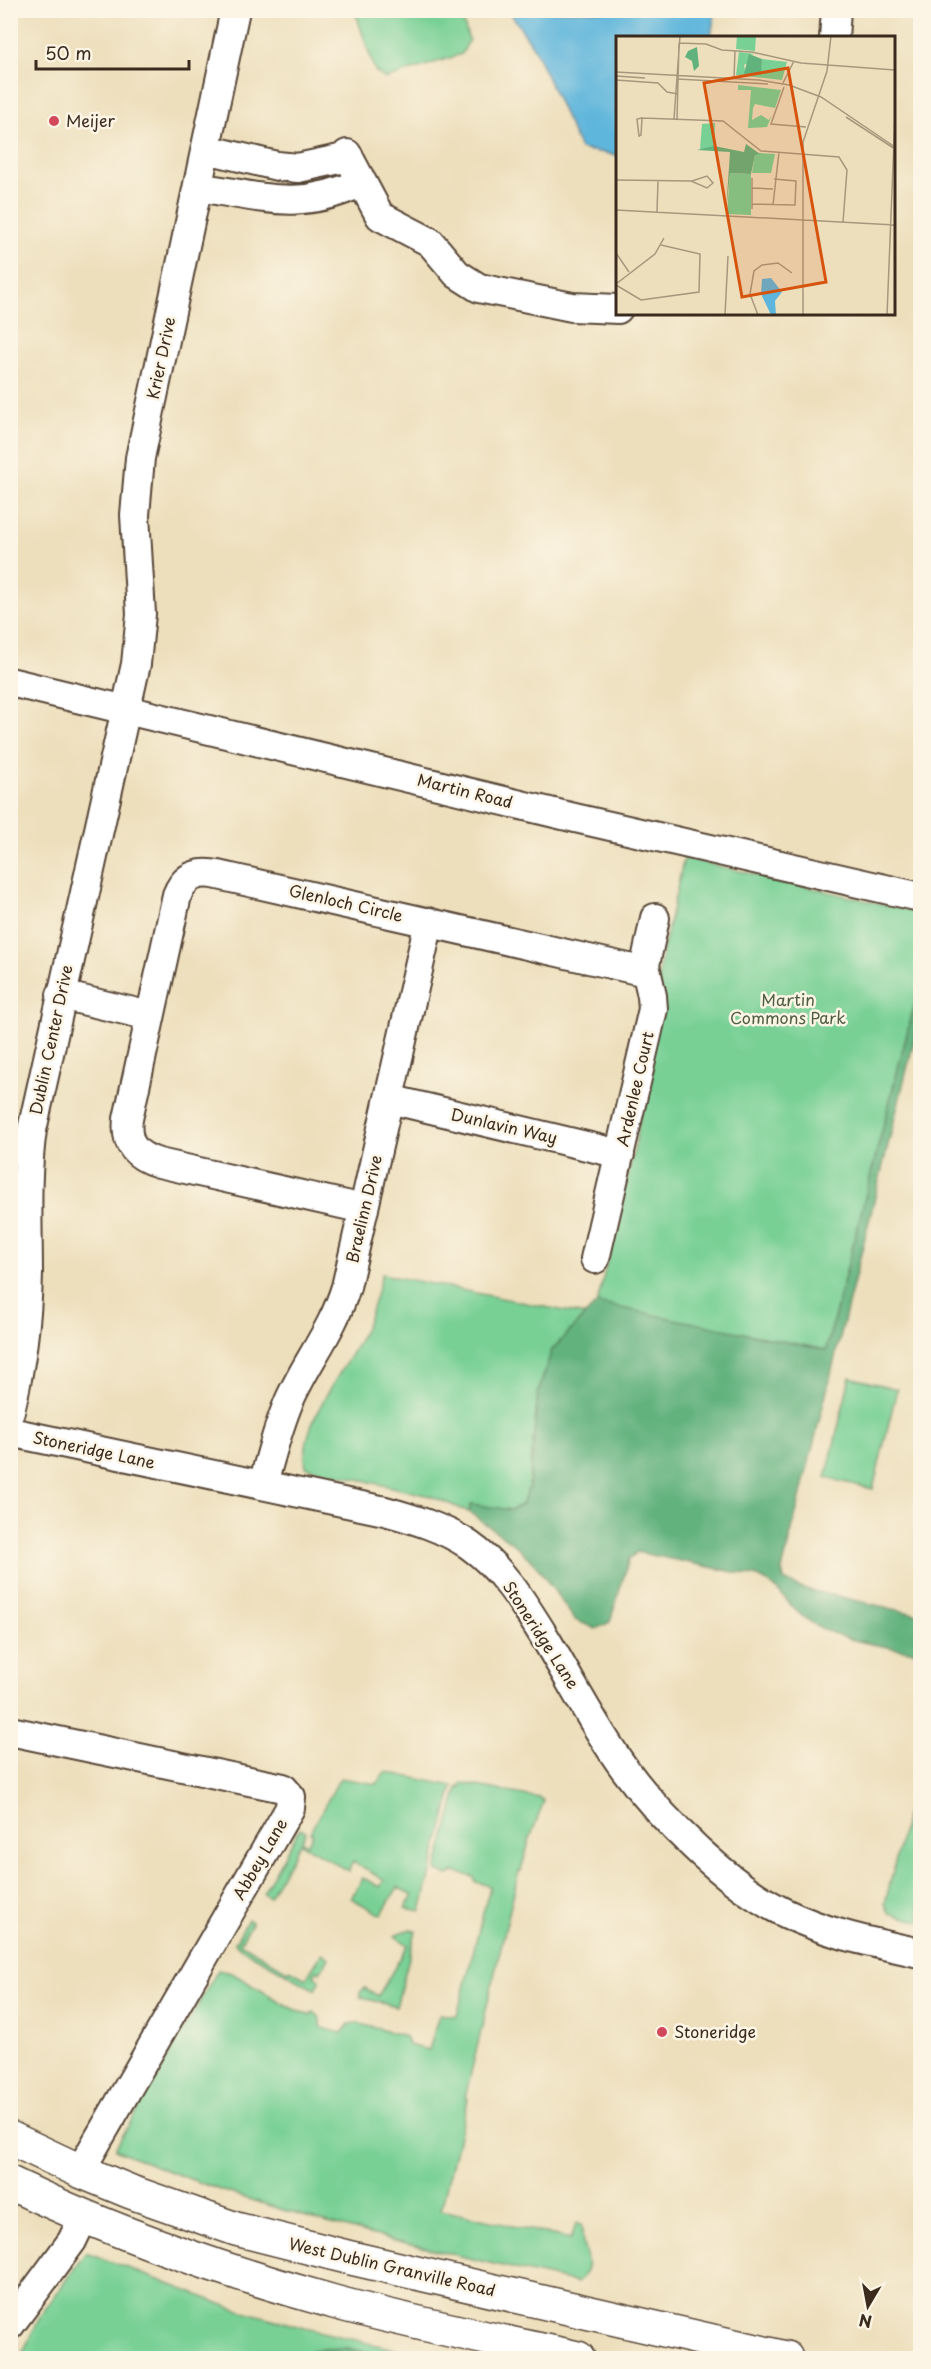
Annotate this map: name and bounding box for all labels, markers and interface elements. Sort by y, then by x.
scale bar [36,33,189,71]
inset map [616,36,895,315]
text: 50 m [45,39,92,66]
place label: Meijer [66,108,115,132]
marker: Meijer [47,114,61,128]
street label: Krier Drive [140,315,180,401]
street label: Martin Road [415,767,515,813]
street label: Glenloch Circle [287,877,405,927]
street label: Dublin Center Drive [22,962,78,1117]
park label: Martin Commons Park [730,987,846,1029]
street label: Ardenlee Court [609,1028,659,1149]
street label: Dunlavin Way [448,1101,560,1149]
street label: Braelinn Drive [339,1152,387,1265]
street label: Stoneridge Lane [31,1424,158,1474]
street label: Stoneridge Lane [498,1576,586,1693]
street label: Abbey Lane [226,1813,292,1904]
place label: Stoneridge [674,2019,756,2043]
marker: Stoneridge [655,2025,669,2039]
street label: West Dublin Granville Road [286,2231,498,2302]
north arrow [838,2276,898,2336]
text: N [857,2309,874,2335]

